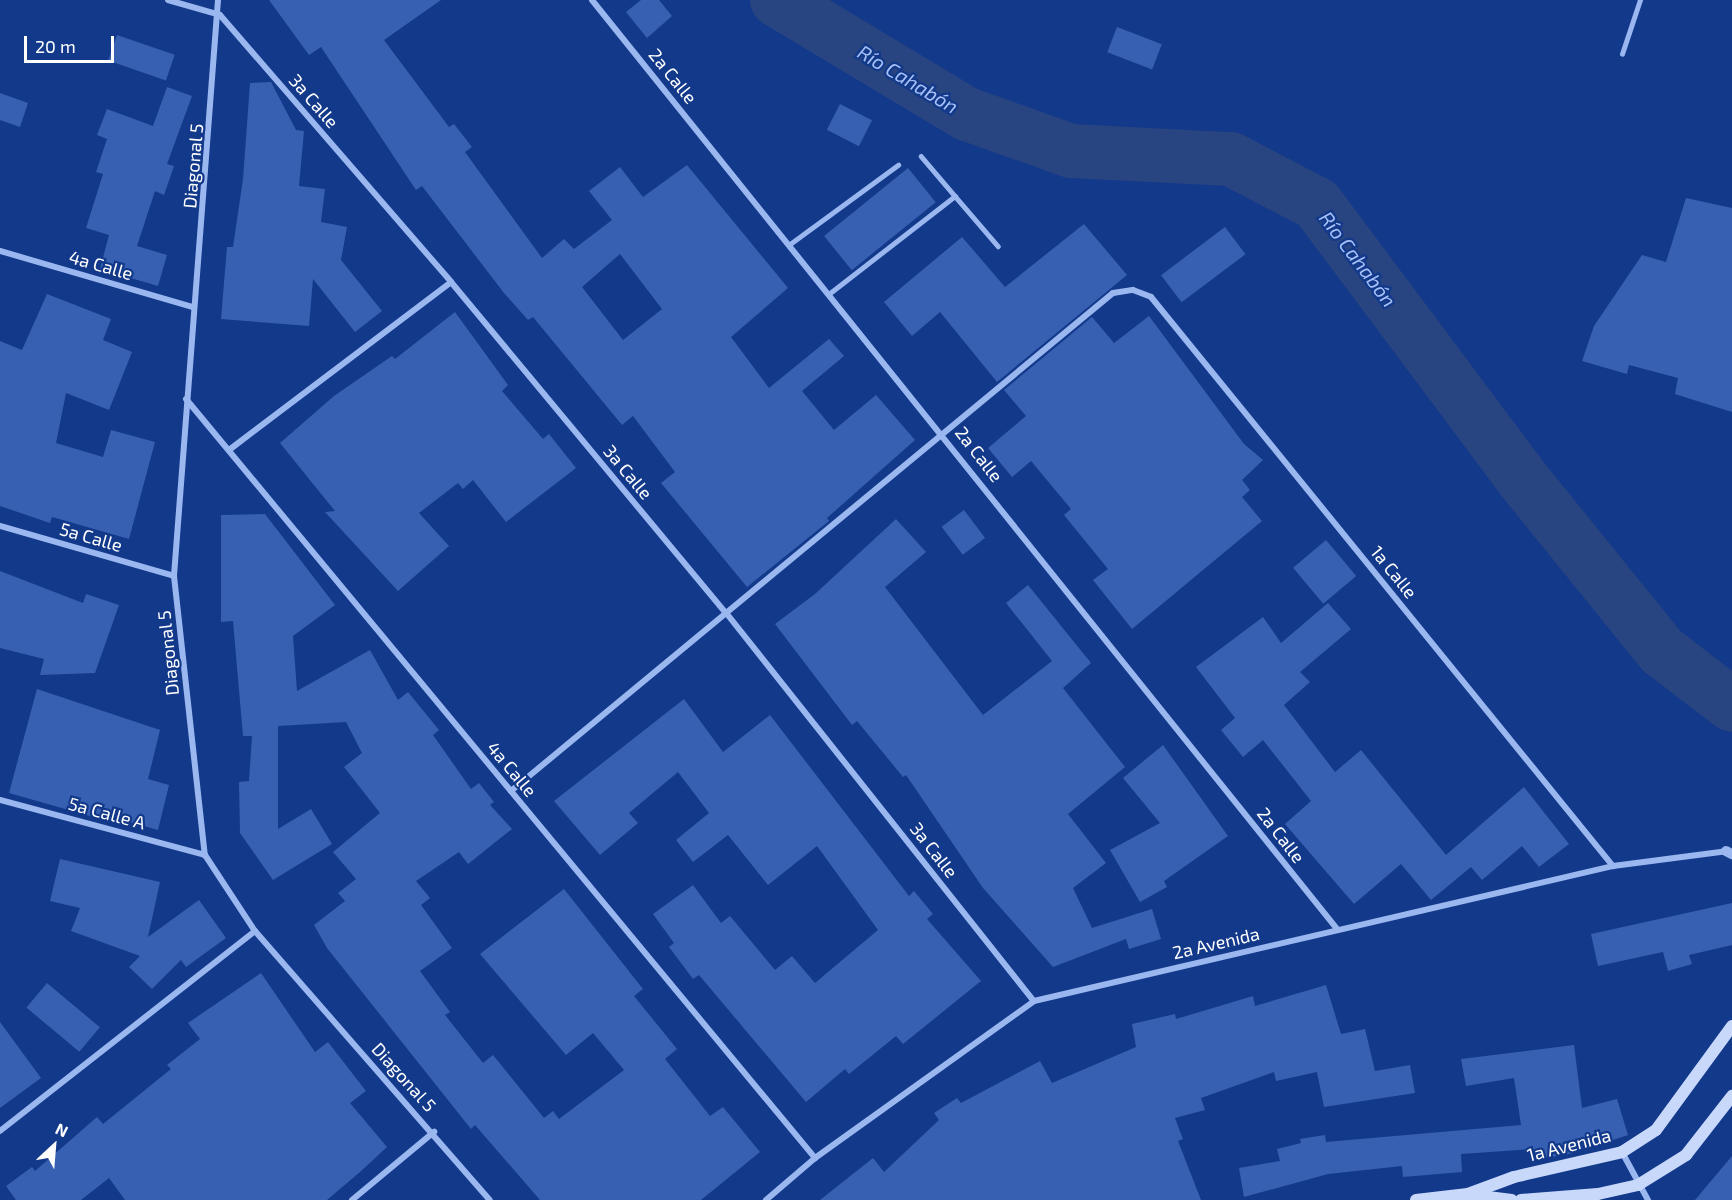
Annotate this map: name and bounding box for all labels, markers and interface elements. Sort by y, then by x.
scale bar [27,24,117,62]
text: 20 m [35,35,76,57]
water label: Río Cahabón [853,40,963,118]
street label: 2a Calle [644,44,702,108]
street label: 3a Calle [285,70,343,132]
street label: Diagonal 5 [179,122,207,210]
water label: Río Cahabón [1314,207,1402,311]
street label: 4a Calle [67,246,135,284]
street label: 2a Calle [951,422,1007,486]
street label: 3a Calle [599,440,657,504]
street label: 5a Calle [57,518,125,556]
street label: 1a Calle [1366,541,1422,603]
street label: Diagonal 5 [153,609,183,697]
street label: 4a Calle [483,737,541,801]
street label: 5a Calle A [66,792,148,834]
street label: 2a Calle [1253,803,1309,867]
street label: 3a Calle [906,818,962,882]
street label: 2a Avenida [1170,922,1262,964]
street label: Diagonal 5 [367,1038,441,1116]
north arrow [24,1116,84,1176]
text: N [53,1118,71,1140]
street label: 1a Avenida [1525,1124,1613,1166]

